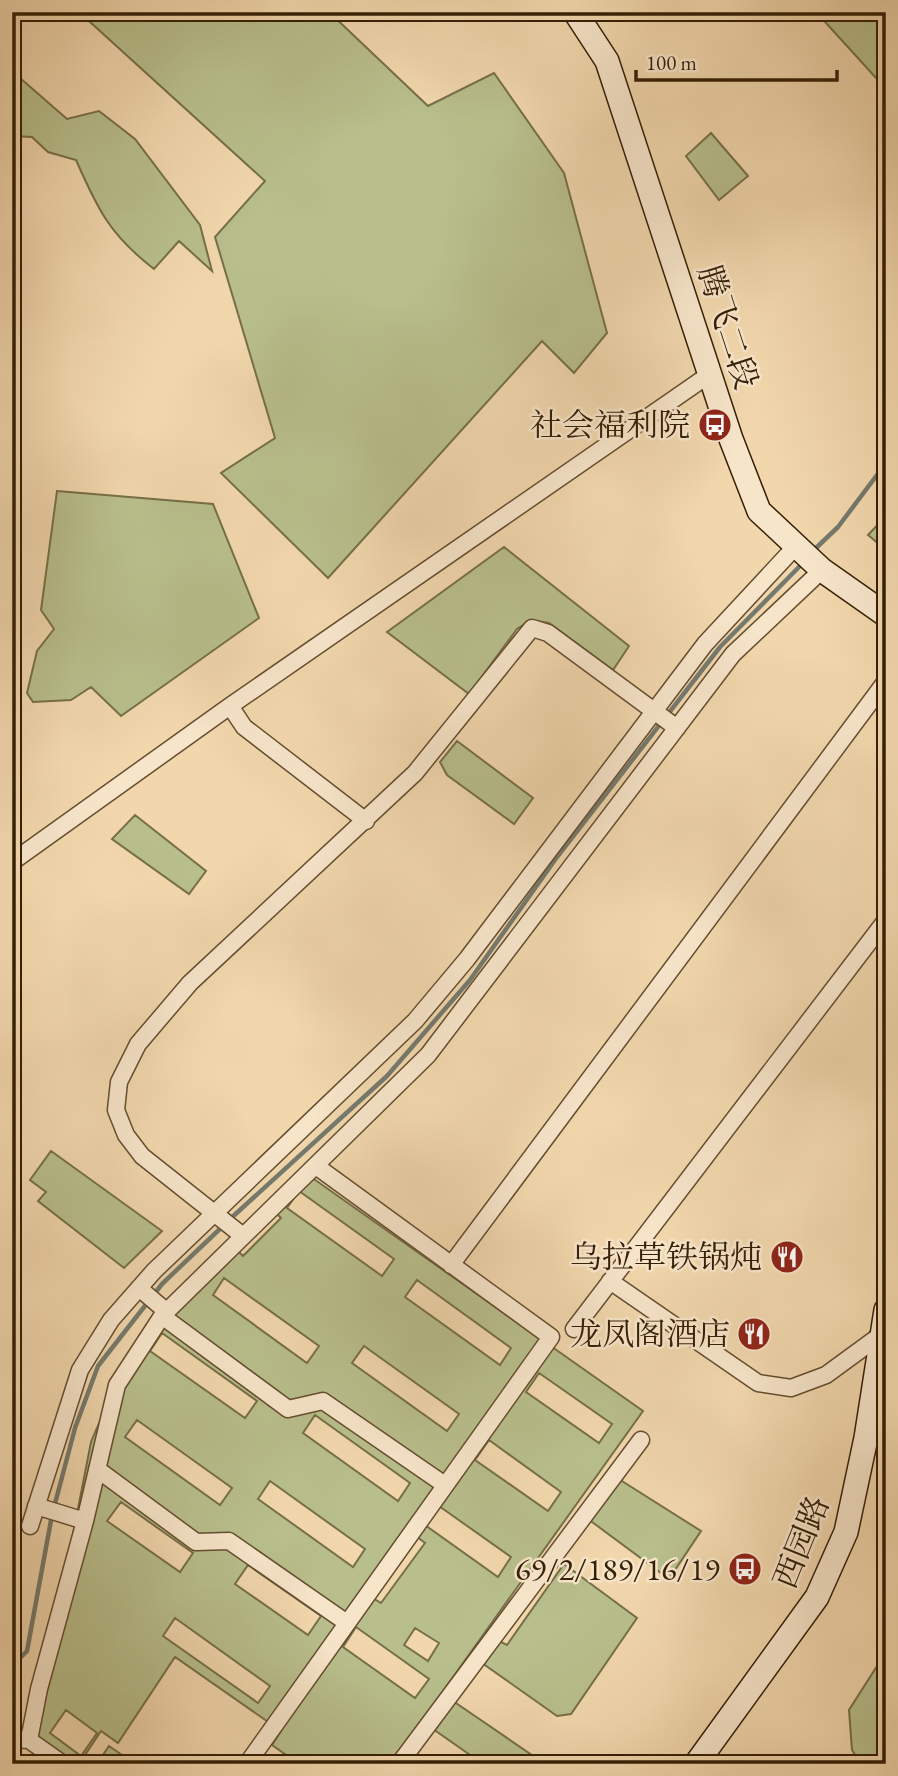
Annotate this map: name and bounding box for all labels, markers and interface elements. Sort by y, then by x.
scale bar [636,38,837,82]
text: 100 m [646,49,697,76]
street label: 腾飞二段 [688,260,768,394]
place label: 社会福利院 [530,404,690,446]
bus stop icon: 社会福利院 [696,406,734,444]
place label: 乌拉草铁锅炖 [570,1236,762,1278]
restaurant icon: 乌拉草铁锅炖 [768,1238,806,1276]
place label: 龙凤阁酒店 [570,1313,730,1355]
restaurant icon: 龙凤阁酒店 [735,1315,773,1353]
street label: 西园路 [764,1490,838,1594]
place label: 69/2/189/16/19 [515,1548,720,1590]
bus stop icon: 69/2/189/16/19 [726,1550,764,1588]

